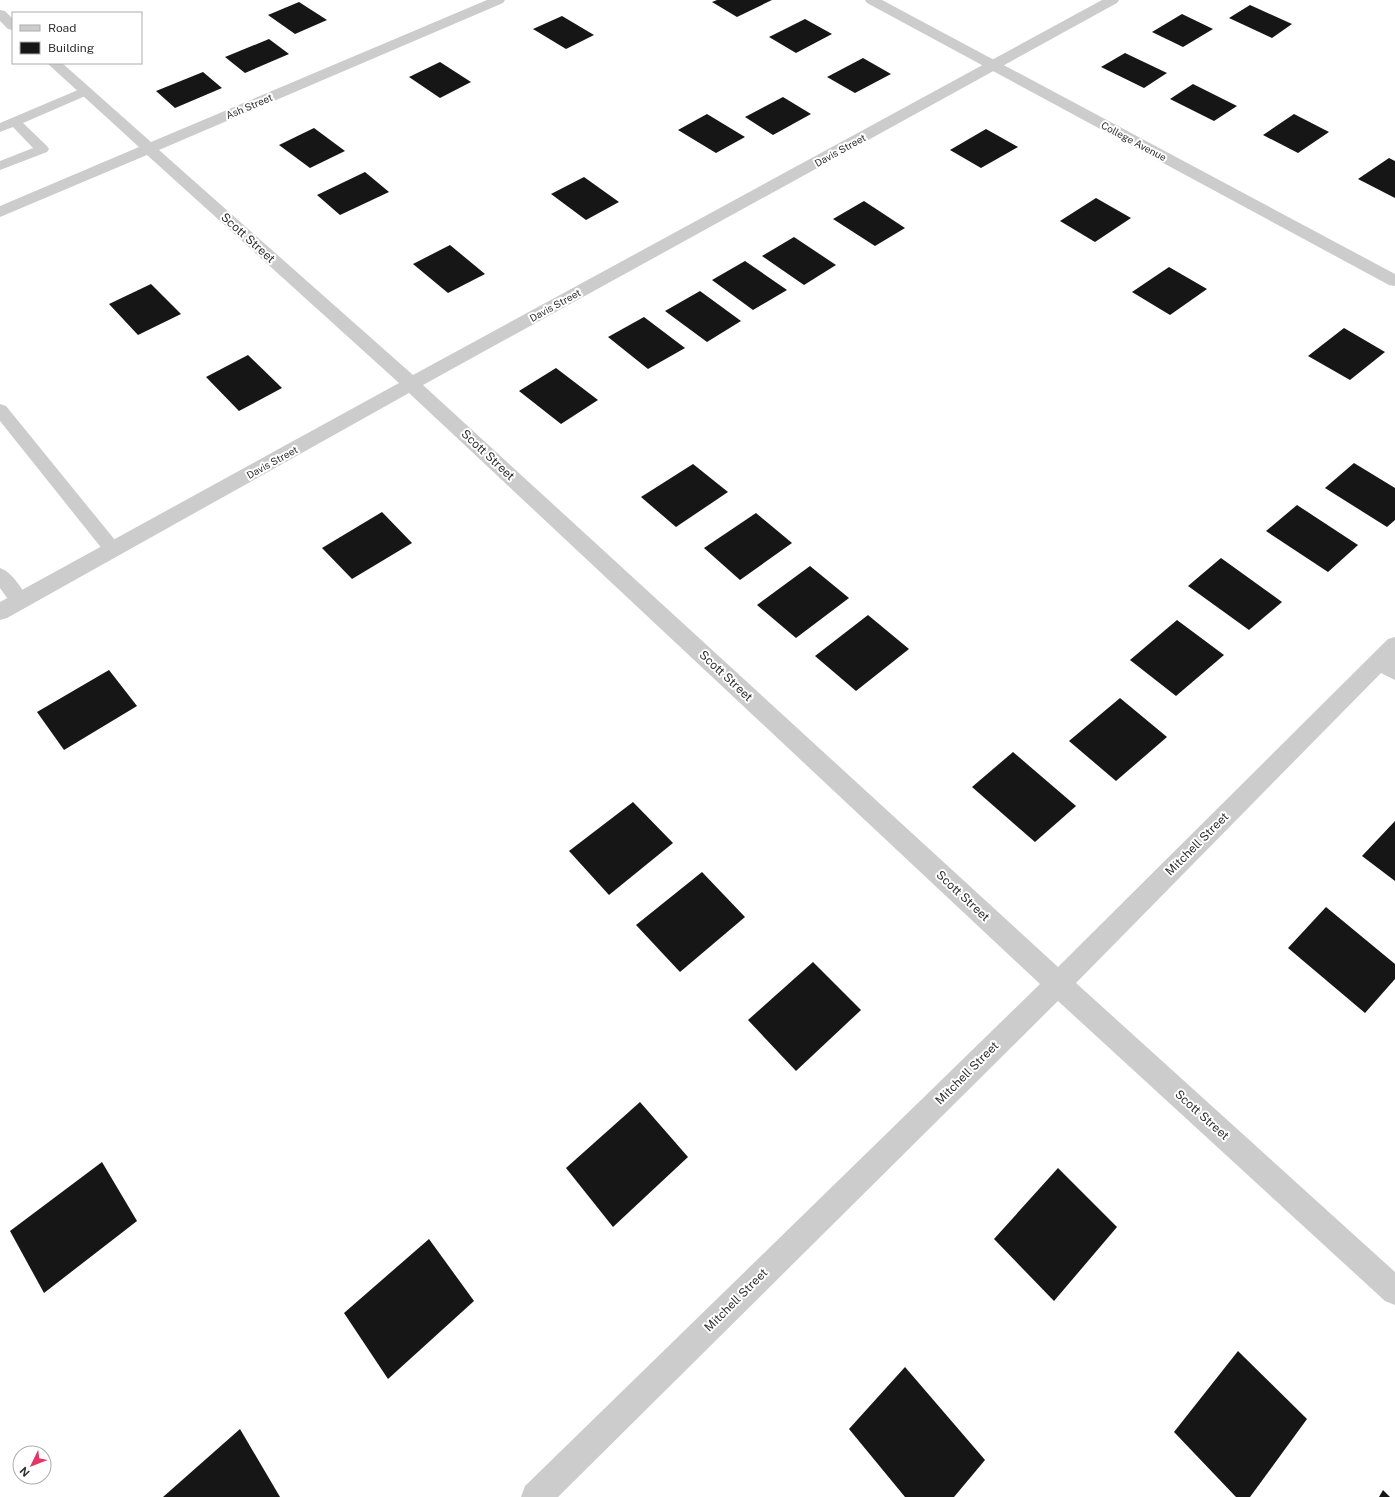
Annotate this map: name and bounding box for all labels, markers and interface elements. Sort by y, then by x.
legend [12,12,142,64]
text: Road [48,21,76,35]
text: Building [48,41,94,55]
street label: Ash Street [224,91,274,121]
street label: College Avenue [1099,119,1169,163]
street label: Davis Street [812,131,868,169]
street label: Scott Street [218,210,278,266]
street label: Davis Street [527,286,583,324]
street label: Scott Street [458,427,518,483]
street label: Davis Street [244,443,300,481]
street label: Scott Street [696,648,756,704]
street label: Mitchell Street [1163,809,1232,878]
street label: Scott Street [933,868,993,924]
street label: Mitchell Street [933,1038,1002,1107]
street label: Scott Street [1172,1087,1232,1143]
street label: Mitchell Street [702,1265,771,1334]
north arrow [12,1445,52,1485]
text: N [17,1465,32,1479]

